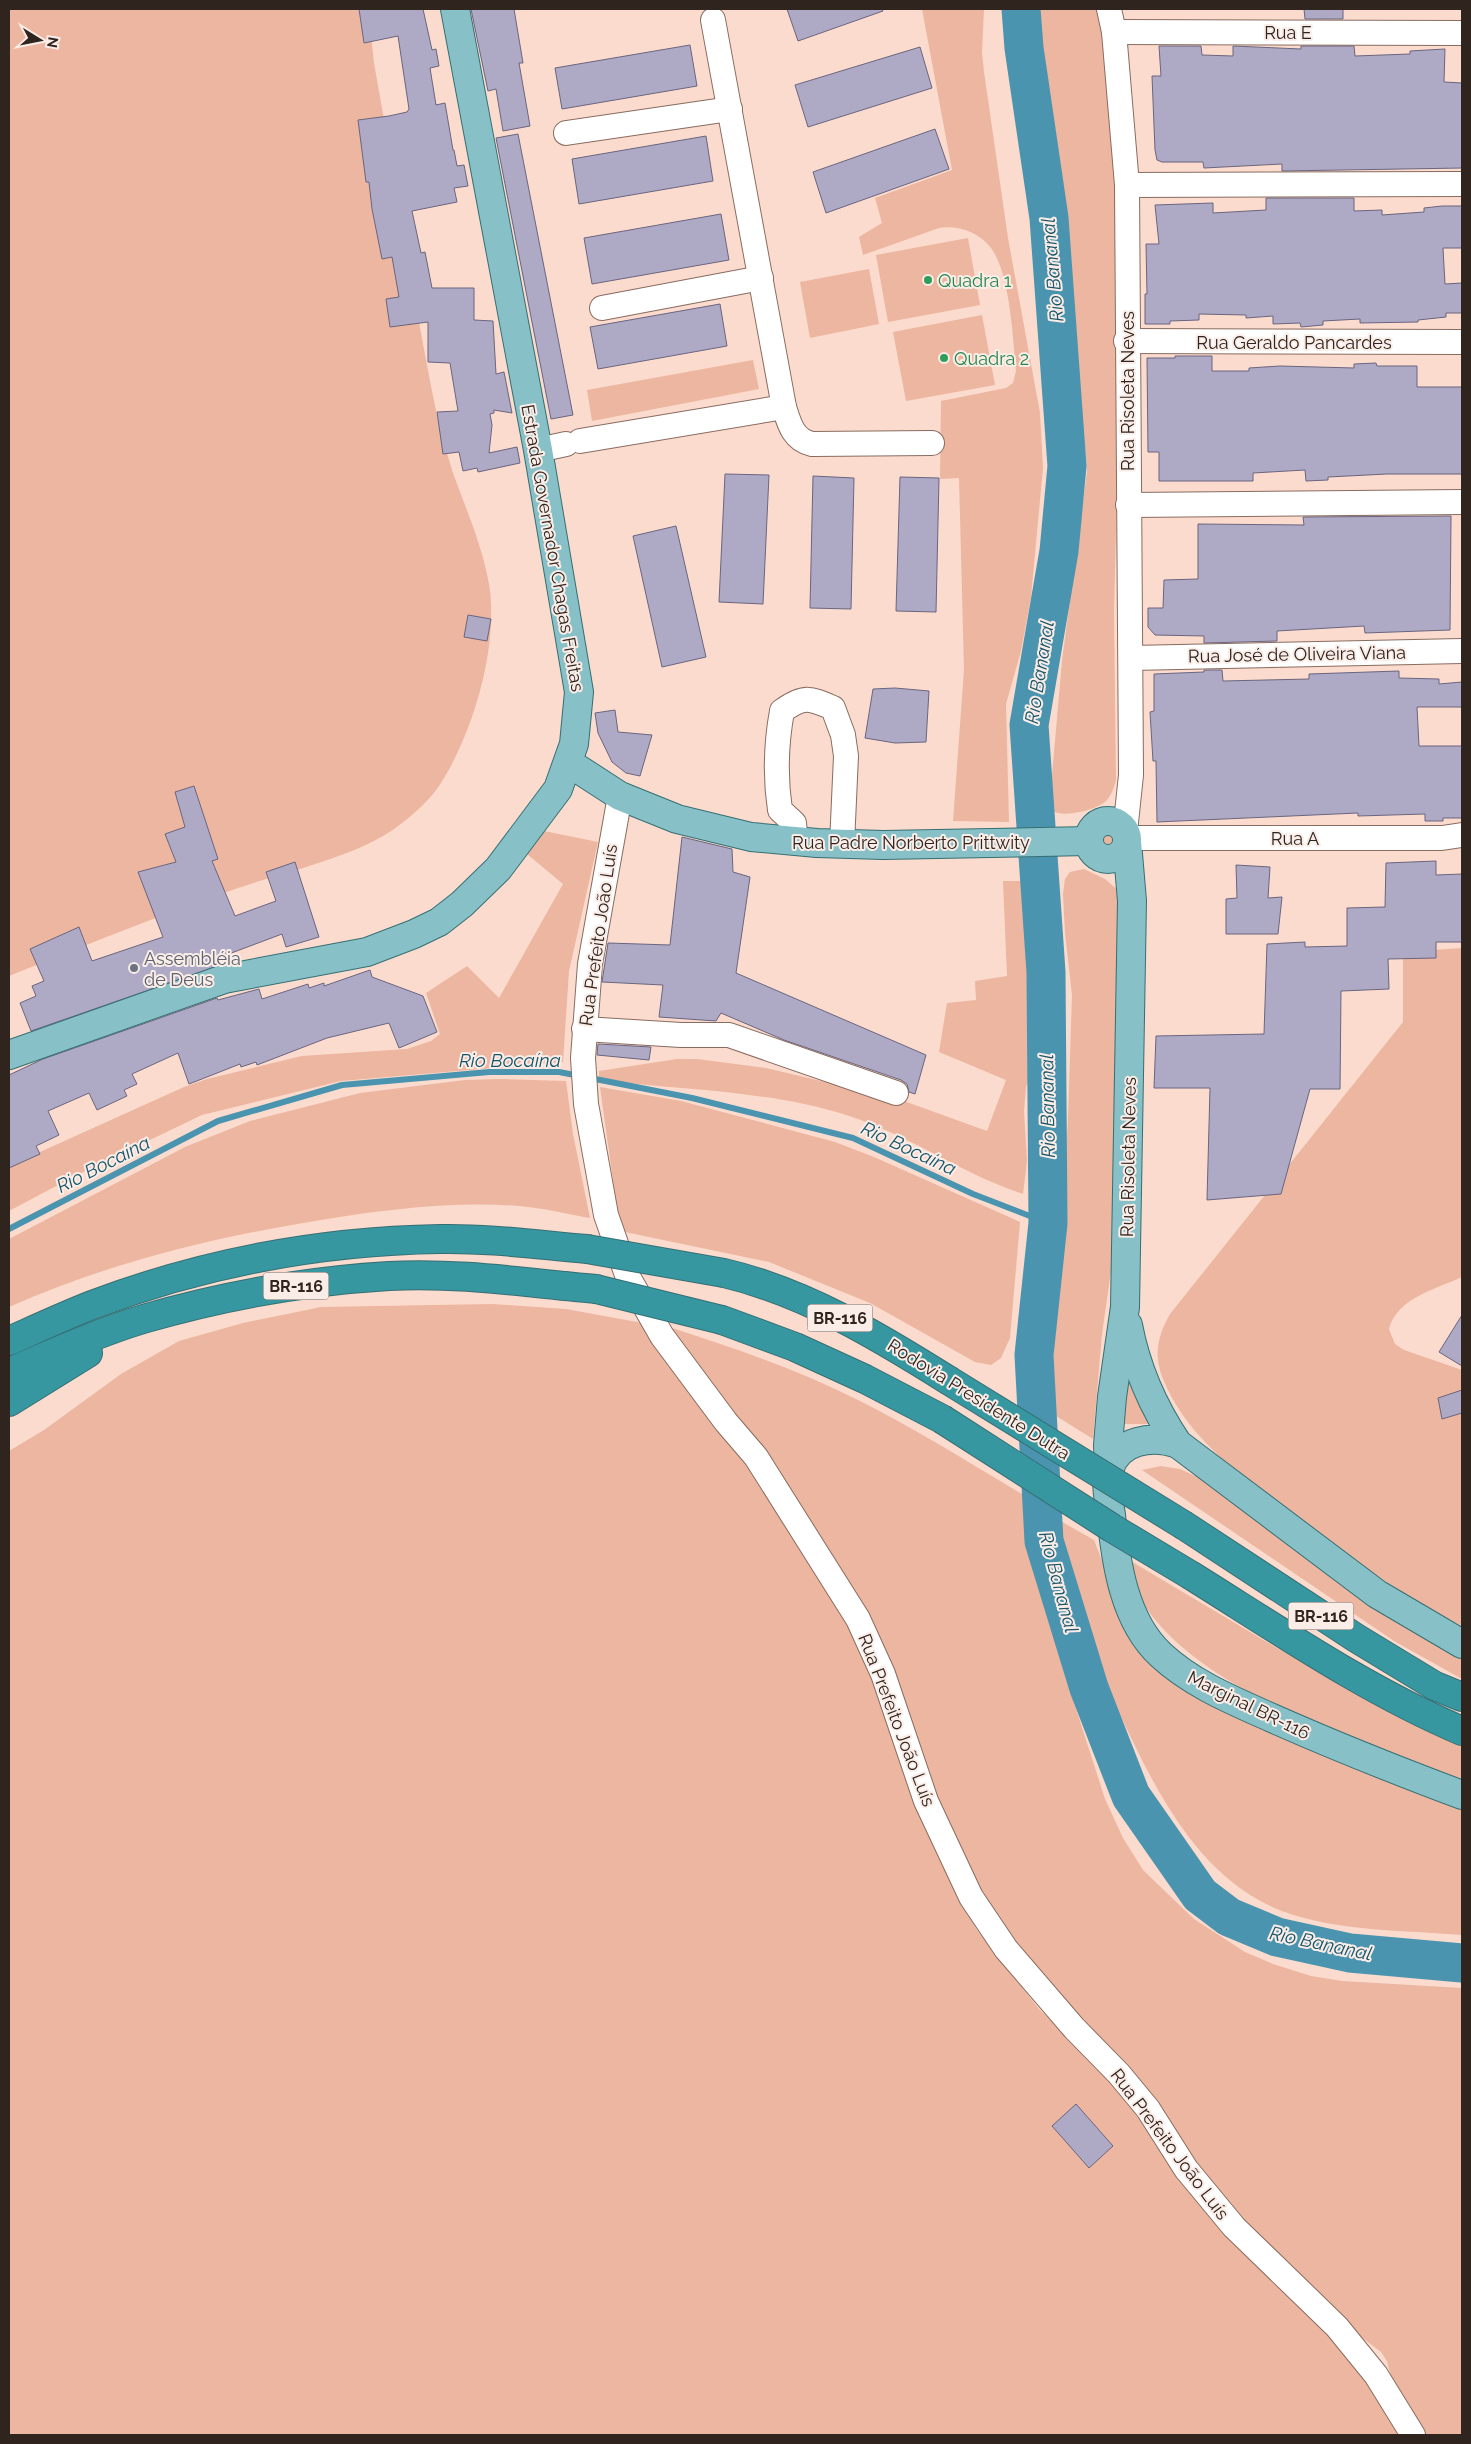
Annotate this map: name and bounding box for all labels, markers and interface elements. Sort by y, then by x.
north arrow [15,15,65,65]
street label: Rua E [1264,22,1312,43]
text: N [44,36,62,49]
water label: Rio Bananal [1037,217,1067,323]
place label: Quadra 1 [938,270,1012,291]
marker: Quadra 1 [922,274,934,286]
street label: Rua Risoleta Neves [1117,311,1138,471]
street label: Rua Geraldo Pancardes [1196,332,1392,353]
place label: Quadra 2 [954,348,1029,369]
marker: Quadra 2 [938,352,950,364]
street label: Estrada Governador Chagas Freitas [517,403,589,694]
water label: Rio Bananal [1020,619,1058,725]
street label: Rua José de Oliveira Viana [1188,642,1406,666]
street label: Rua A [1271,828,1319,849]
street label: Rua Padre Norberto Prittwity [792,832,1030,853]
street label: Rua Prefeito João Luís [575,842,621,1027]
place label: Assembléia de Deus [144,948,241,990]
marker: Assembléia de Deus [128,962,140,974]
water label: Rio Bocaína [459,1049,561,1071]
water label: Rio Bananal [1035,1054,1059,1158]
street label: Rua Risoleta Neves [1116,1076,1140,1237]
water label: Rio Bocaína [858,1116,960,1180]
water label: Rio Bocaína [53,1131,153,1197]
road number: BR-116 [264,1272,328,1300]
road number: BR-116 [808,1305,872,1332]
street label: Rodovia Presidente Dutra [884,1334,1074,1464]
water label: Rio Bananal [1035,1529,1083,1635]
road number: BR-116 [1288,1602,1354,1630]
street label: Rua Prefeito João Luís [854,1631,940,1810]
street label: Marginal BR-116 [1184,1666,1314,1744]
water label: Rio Bananal [1268,1921,1374,1965]
street label: Rua Prefeito João Luís [1106,2064,1234,2224]

